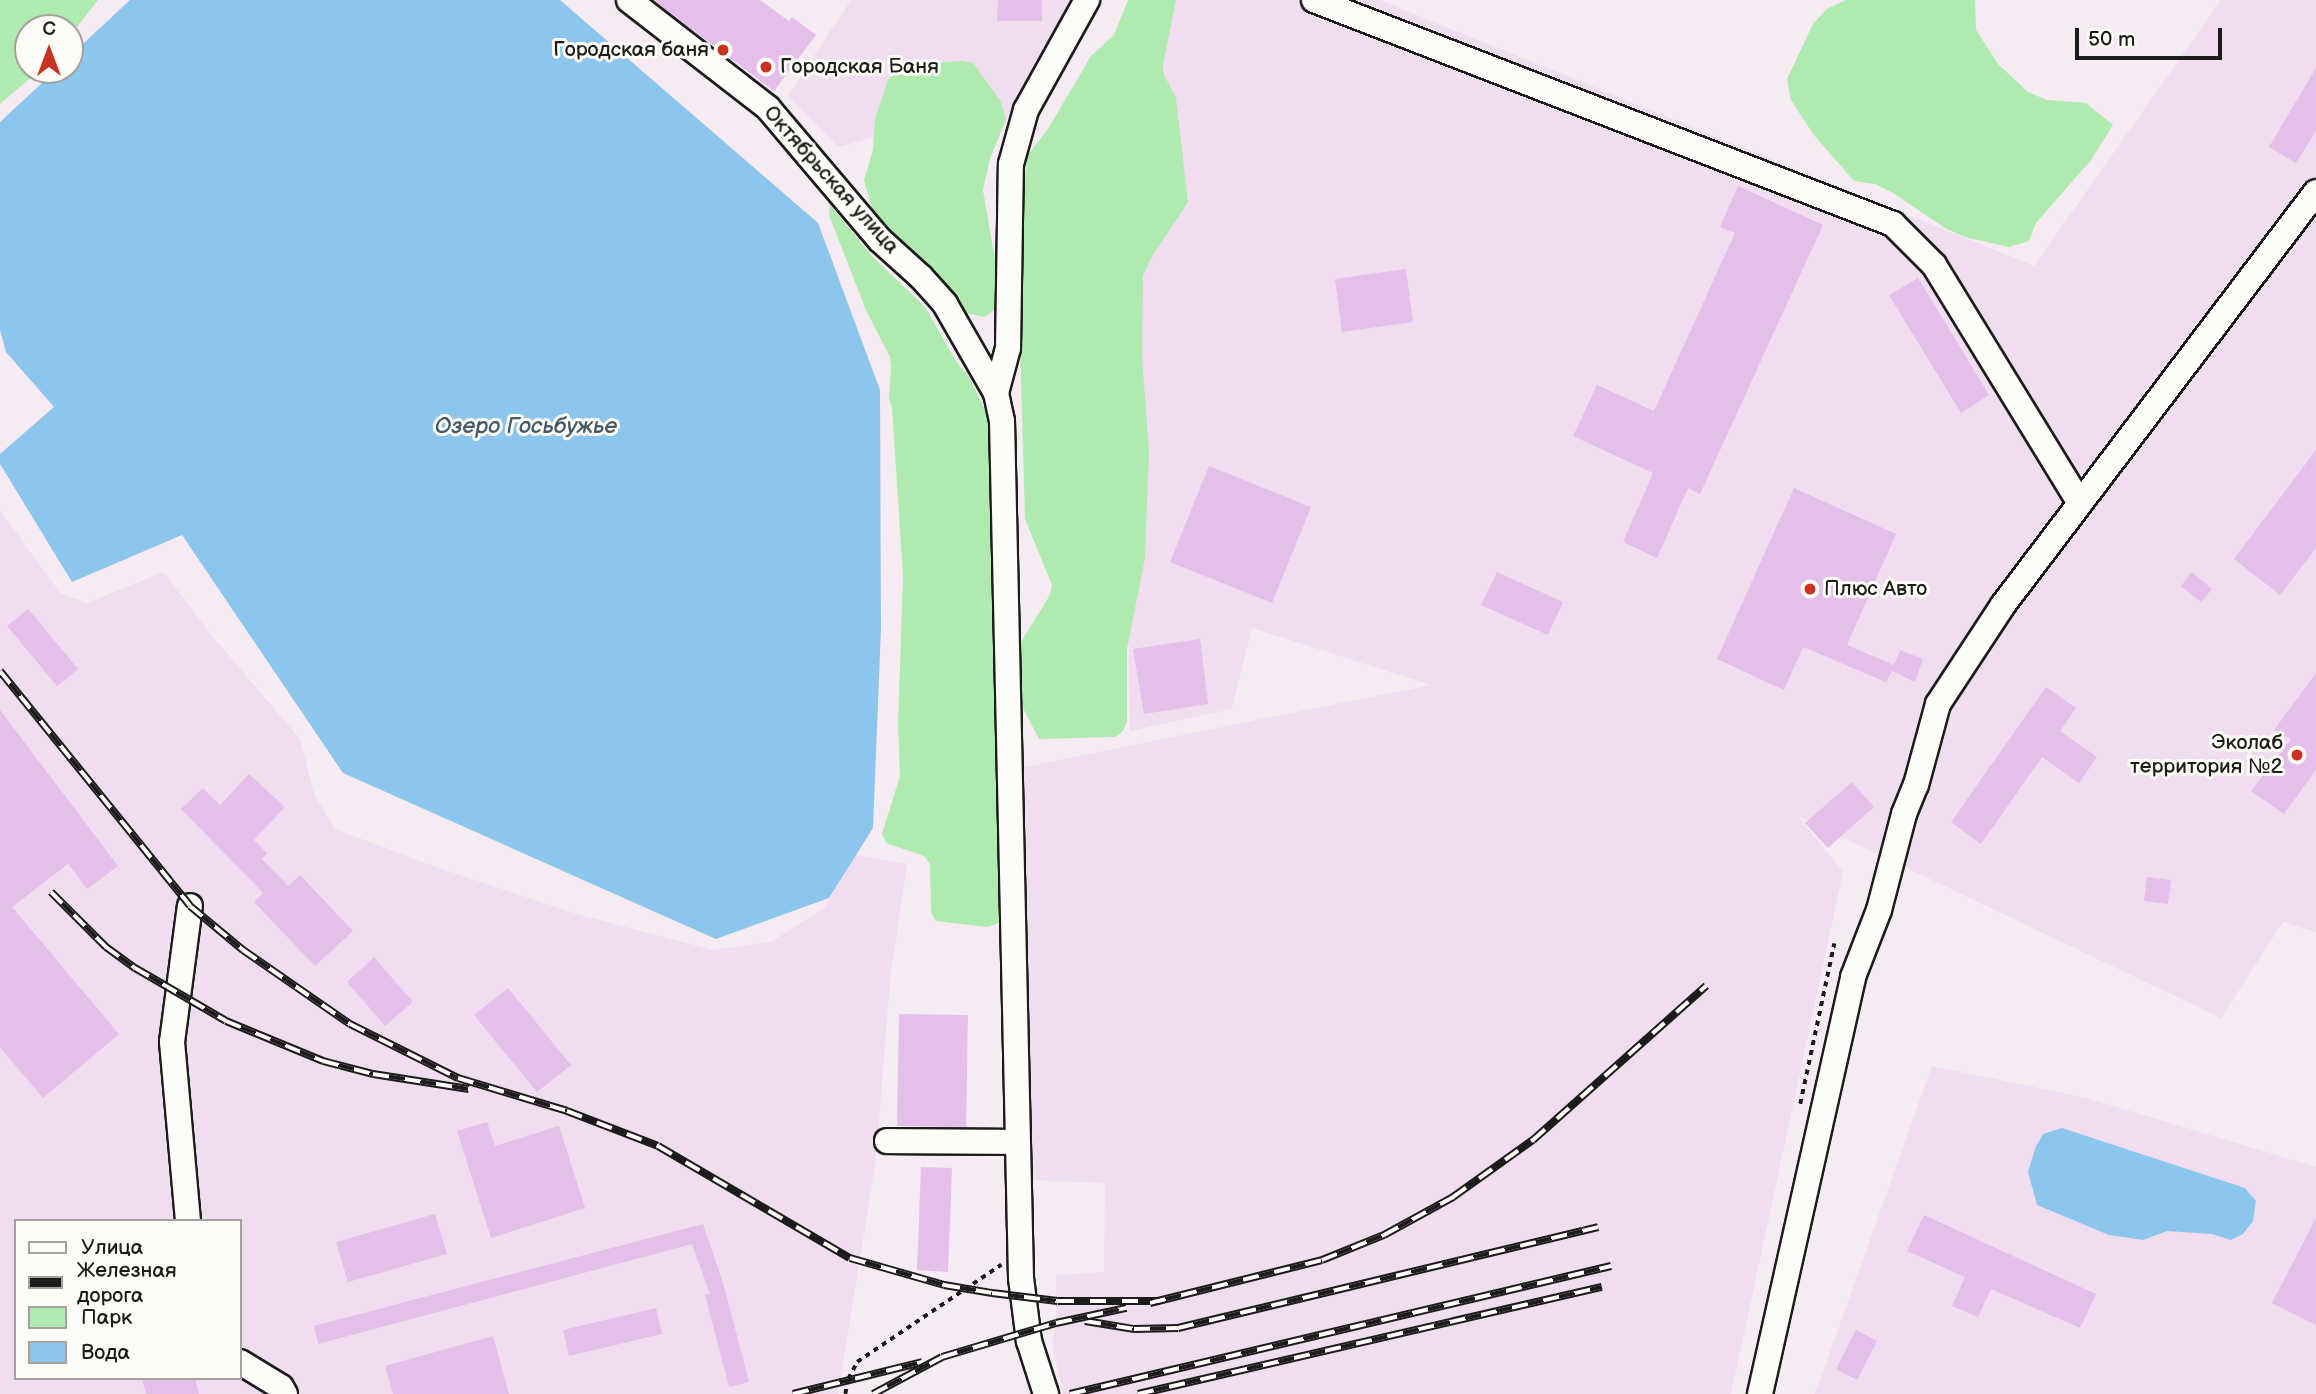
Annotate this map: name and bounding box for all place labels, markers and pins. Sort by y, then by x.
place label: Городская баня [553,37,709,63]
marker: Городская баня [715,42,731,58]
place label: Городская Баня [780,54,939,80]
marker: Городская Баня [758,59,774,75]
place label: Плюс Авто [1824,576,1927,602]
marker: Плюс Авто [1802,581,1818,597]
place label: Эколаб территория №2 [2130,730,2283,780]
marker: Эколаб территория №2 [2289,747,2305,763]

